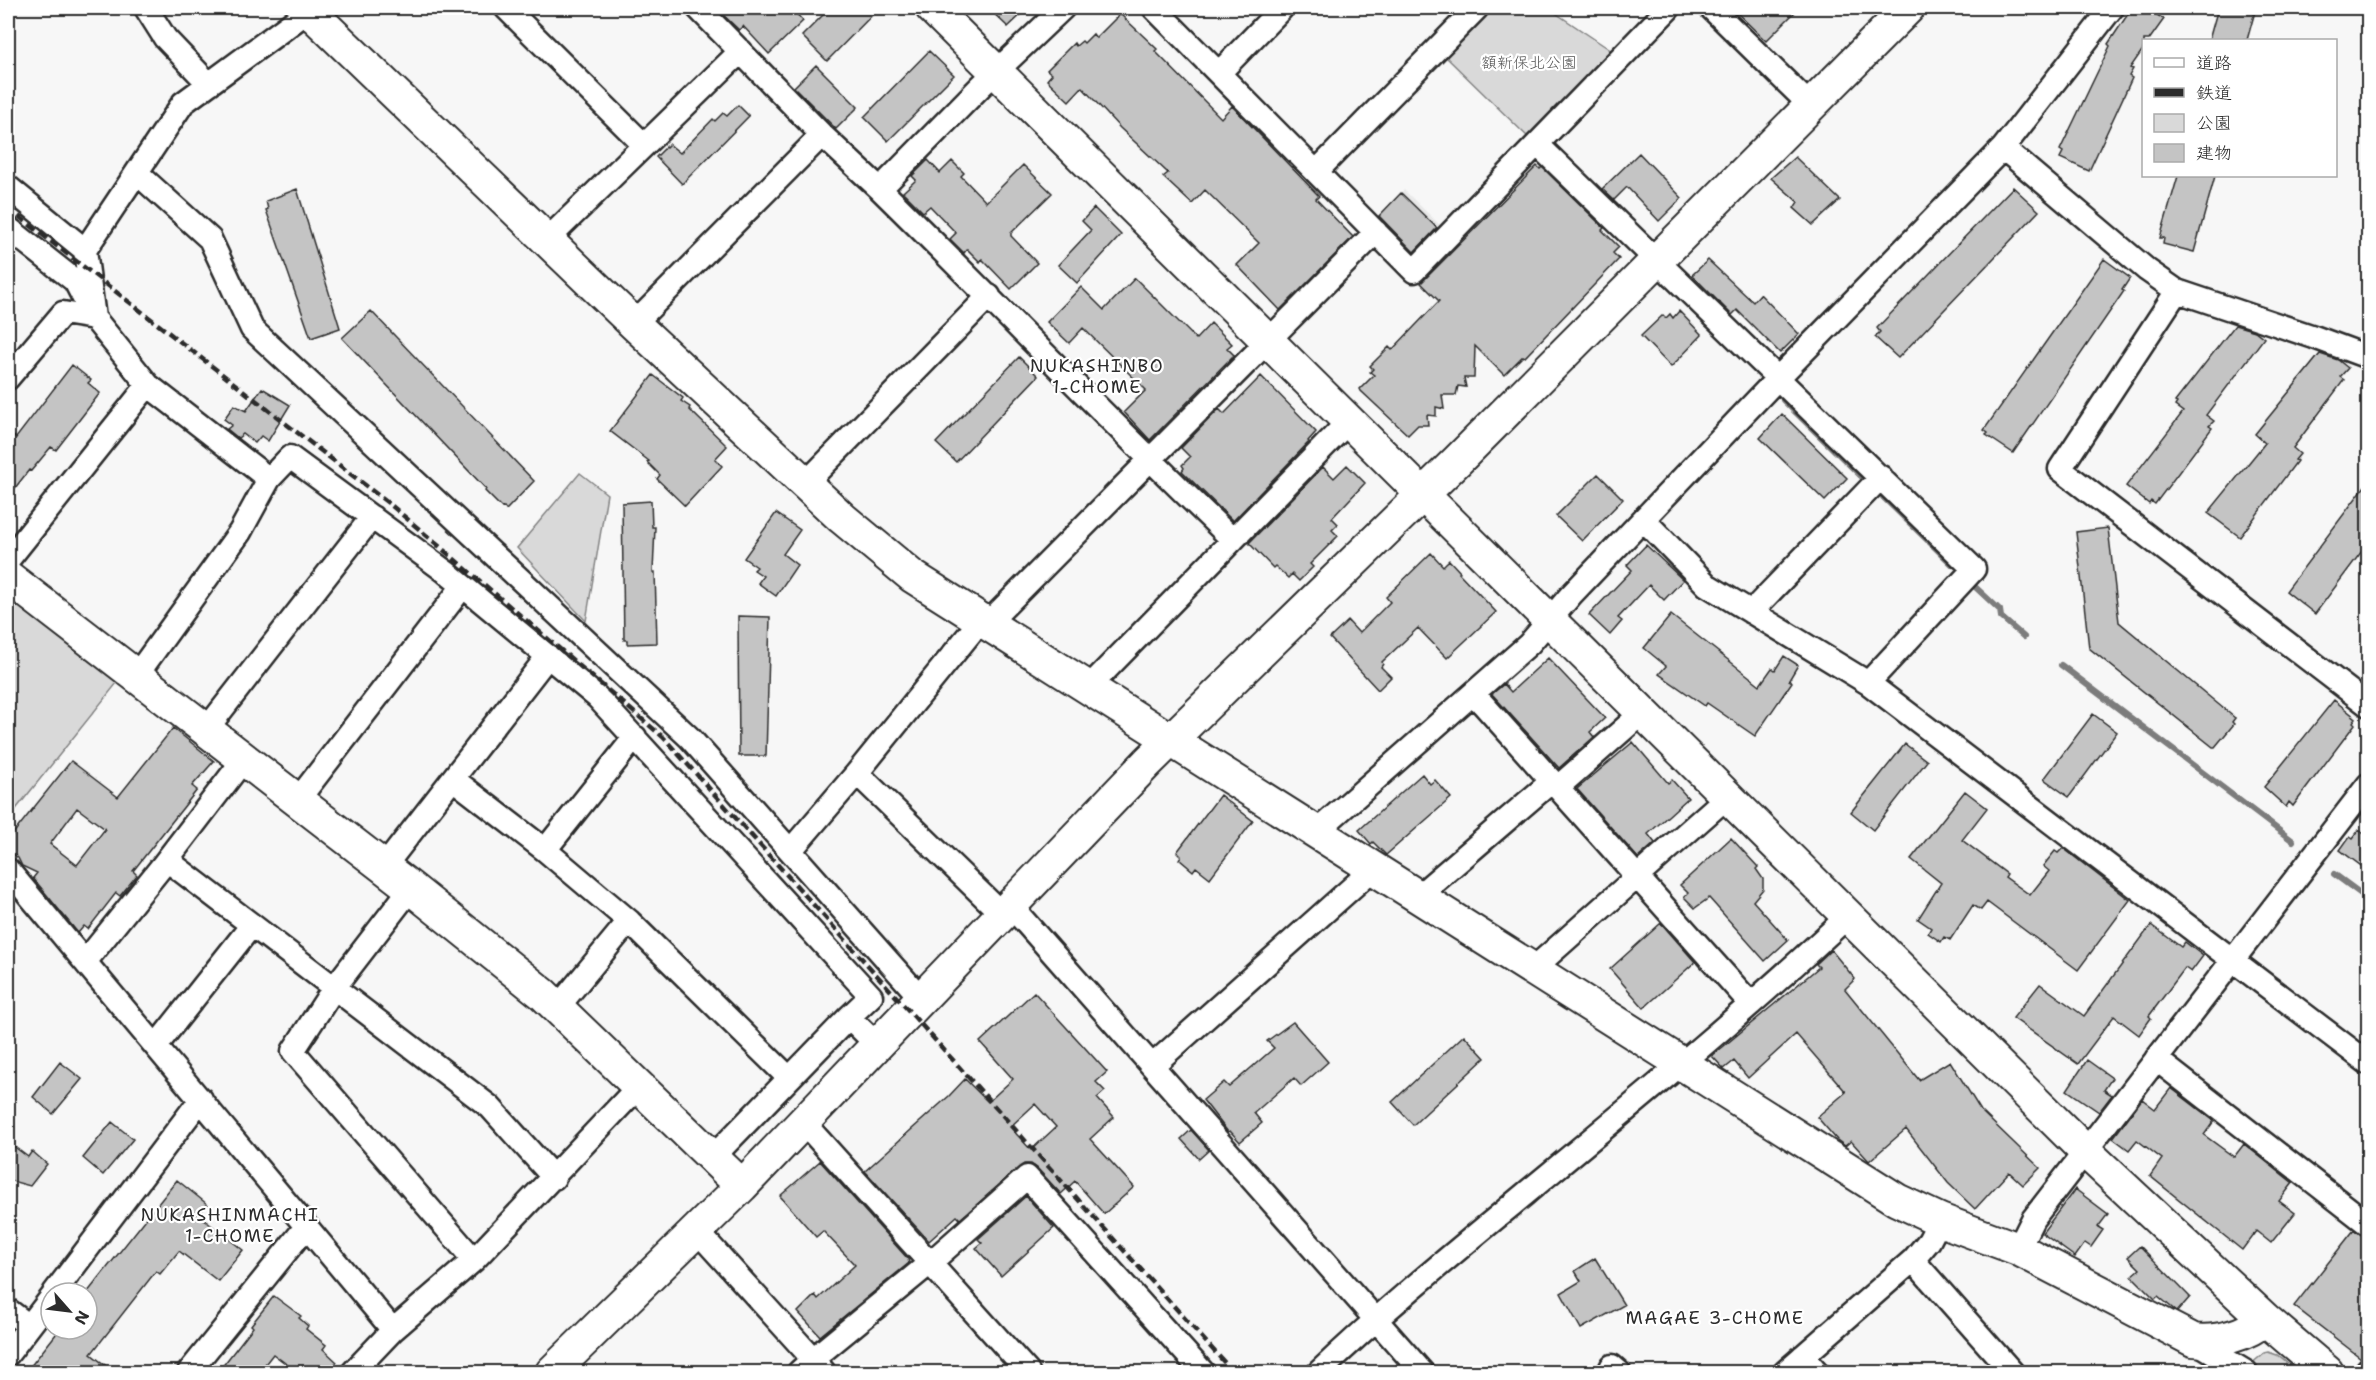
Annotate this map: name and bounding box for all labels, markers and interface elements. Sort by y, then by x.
legend [2142,39,2337,177]
text: 道路 [2196,51,2232,75]
park label: 額新保北公園 [1481,52,1577,73]
text: 鉄道 [2196,81,2232,105]
text: 公園 [2196,111,2232,135]
text: 建物 [2196,141,2232,165]
district label: NUKASHINBO 1-CHOME [1030,354,1164,399]
district label: NUKASHINMACHI 1-CHOME [140,1203,320,1248]
north arrow [39,1281,99,1341]
district label: MAGAE 3-CHOME [1626,1306,1804,1330]
text: N [70,1307,94,1328]

